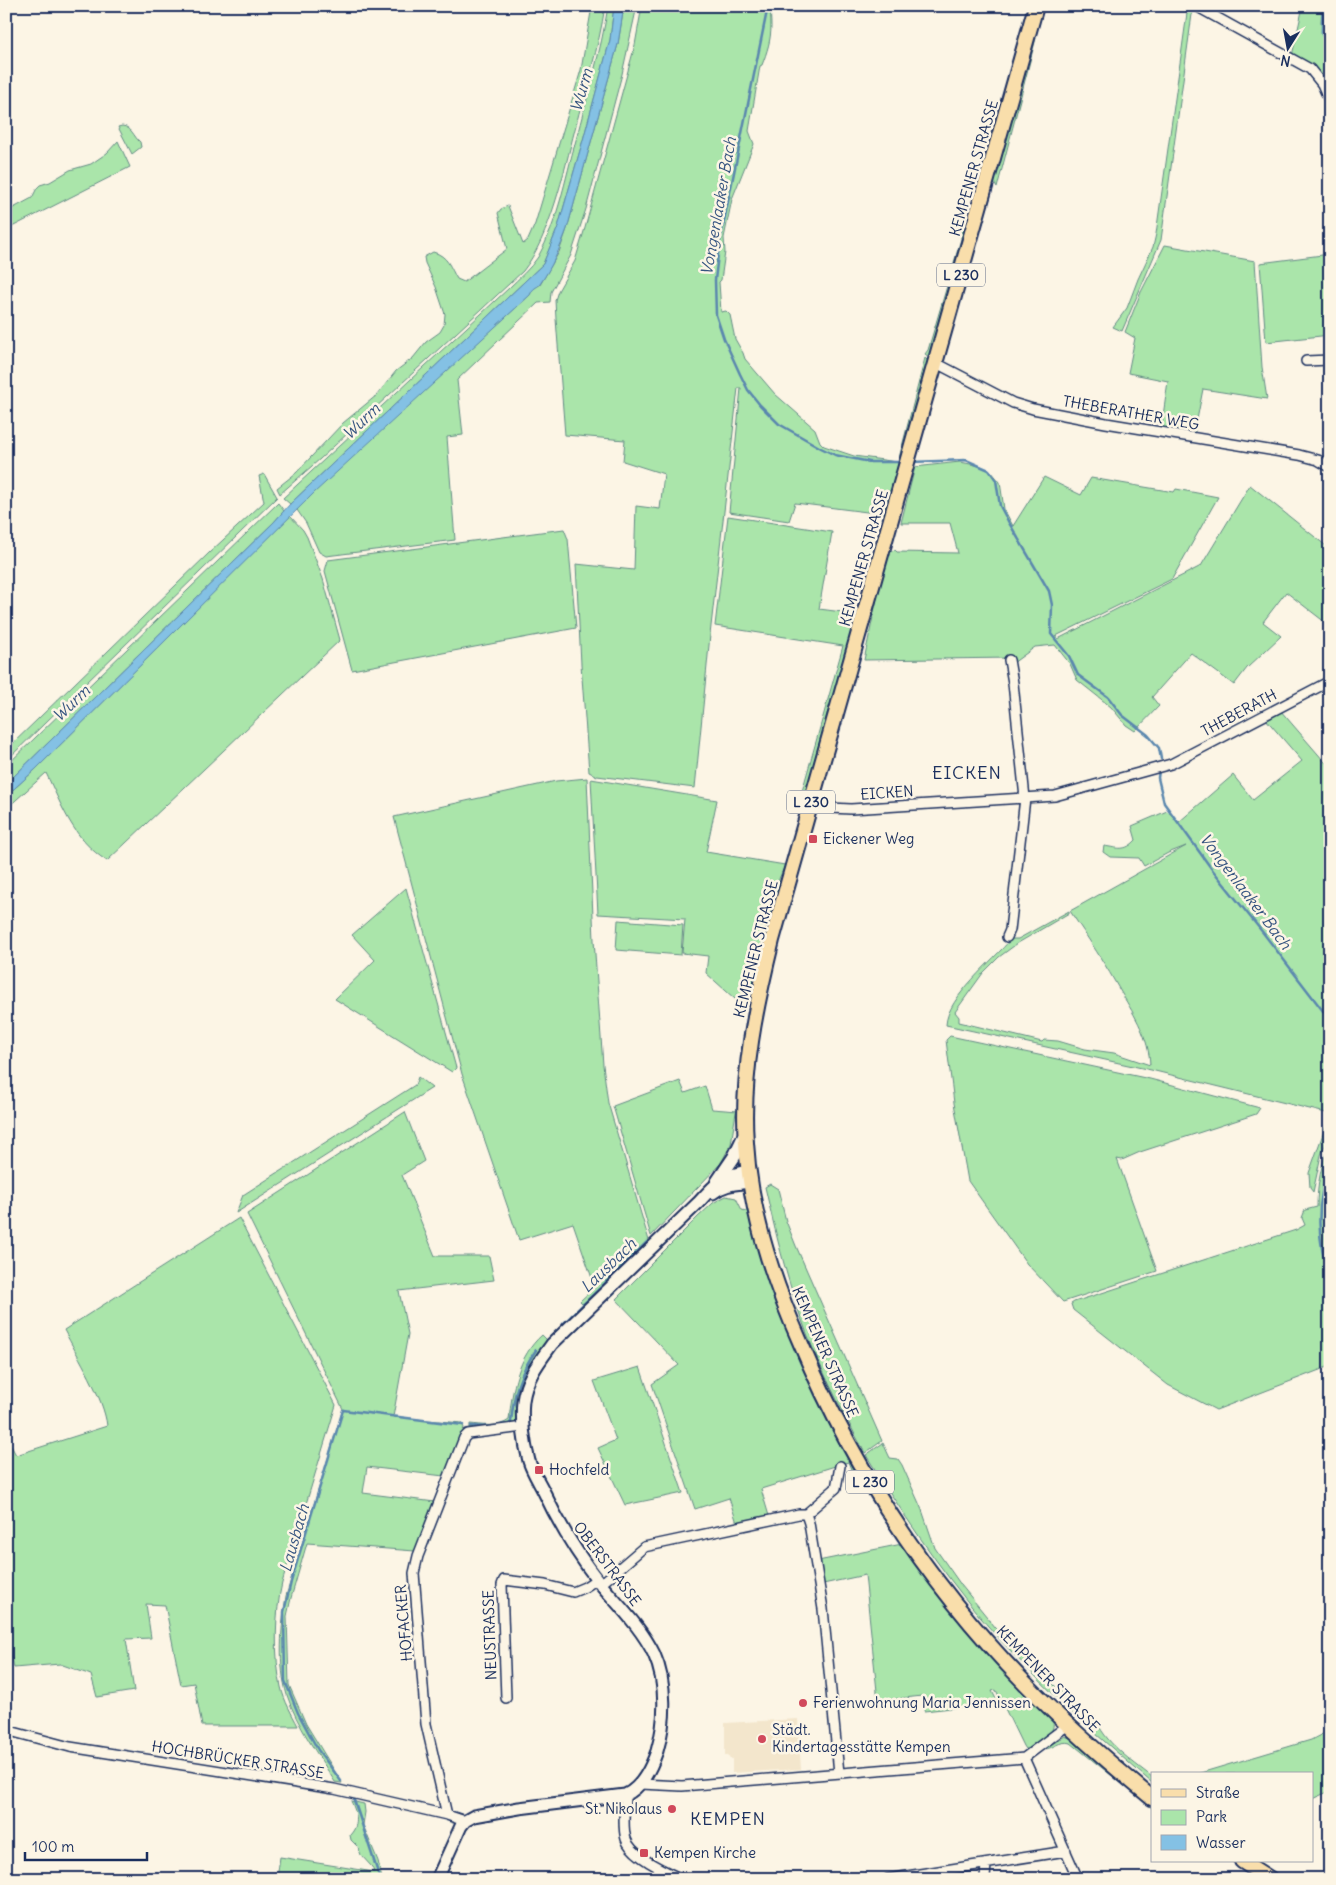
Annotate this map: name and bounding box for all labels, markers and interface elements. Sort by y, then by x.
north arrow [1264,22,1314,72]
text: N [1279,51,1292,71]
water label: Wurm [565,65,597,114]
street label: KEMPENER STRASSE [945,97,1002,238]
water label: Vongenlaaker Bach [696,135,740,277]
road number: L 230 [937,264,985,286]
street label: THEBERATHER WEG [1061,391,1201,434]
water label: Wurm [338,398,384,444]
street label: KEMPENER STRASSE [835,487,892,628]
water label: Wurm [48,680,94,726]
street label: THEBERATH [1198,685,1280,740]
district label: EICKEN [932,761,1002,784]
street label: EICKEN [860,781,914,804]
road number: L 230 [787,790,835,814]
place label: Eickener Weg [823,829,914,848]
water label: Vongenlaaker Bach [1196,829,1297,954]
marker: Eickener Weg [807,833,819,845]
street label: KEMPENER STRASSE [729,878,782,1020]
water label: Lausbach [576,1233,641,1296]
street label: KEMPENER STRASSE [788,1283,863,1420]
place label: Hochfeld [549,1460,609,1479]
marker: Hochfeld [533,1464,545,1476]
road number: L 230 [846,1470,894,1494]
water label: Lausbach [275,1501,313,1574]
street label: OBERSTRASSE [570,1518,645,1610]
street label: HOFACKER [391,1583,416,1662]
street label: NEUSTRASSE [478,1589,501,1680]
street label: KEMPENER STRASSE [992,1621,1104,1736]
place label: Ferienwohnung Maria Jennissen [813,1693,1031,1712]
marker: Ferienwohnung Maria Jennissen [797,1697,809,1709]
place label: Städt. Kindertagesstätte Kempen [772,1720,951,1756]
marker: Städt. Kindertagesstätte Kempen [756,1733,768,1745]
street label: HOCHBRÜCKER STRASSE [150,1736,326,1783]
legend [1151,1772,1314,1862]
text: Straße [1196,1783,1240,1802]
place label: St. Nikolaus [585,1799,662,1818]
marker: St. Nikolaus [666,1803,678,1815]
district label: KEMPEN [690,1807,766,1830]
text: Park [1196,1807,1227,1826]
scale bar [25,1830,148,1862]
text: Wasser [1196,1833,1246,1852]
text: 100 m [32,1837,74,1856]
place label: Kempen Kirche [654,1843,756,1862]
marker: Kempen Kirche [638,1847,650,1859]

